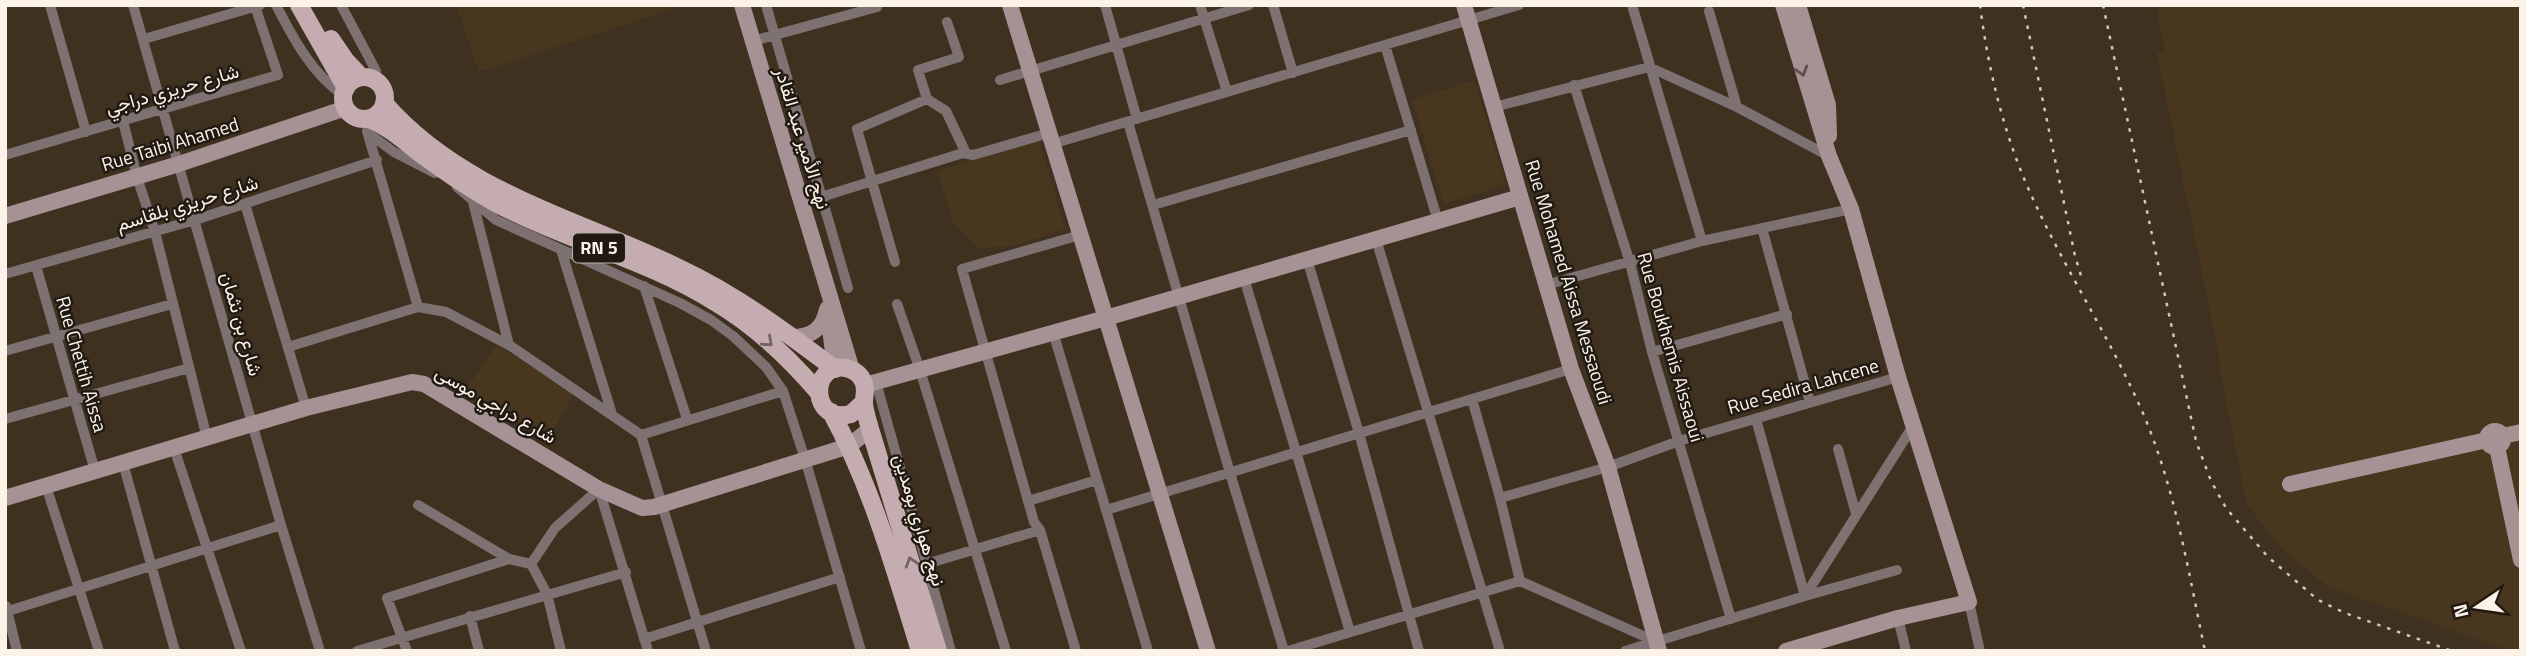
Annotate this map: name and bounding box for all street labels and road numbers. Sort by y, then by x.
street label: شارع حريزي دراجي [102,56,243,123]
street label: نهج الأمير عبد القادر [768,62,839,212]
street label: Rue Taibi Ahamed [98,109,242,178]
street label: Rue Mohamed Aissa Messaoudi [1518,156,1621,408]
street label: شارع حريزي بلقاسم [112,167,262,240]
road number: RN 5 [573,234,625,262]
street label: Rue Boukhemis Aissaoui [1630,249,1712,445]
street label: شارع بن نثمان [214,269,271,379]
street label: Rue Chettih Aissa [49,293,116,436]
street label: Rue Sedira Lahcene [1724,350,1882,421]
street label: شارع دراجي موسى [429,357,563,452]
street label: نهج هواري بومدين [885,450,954,590]

